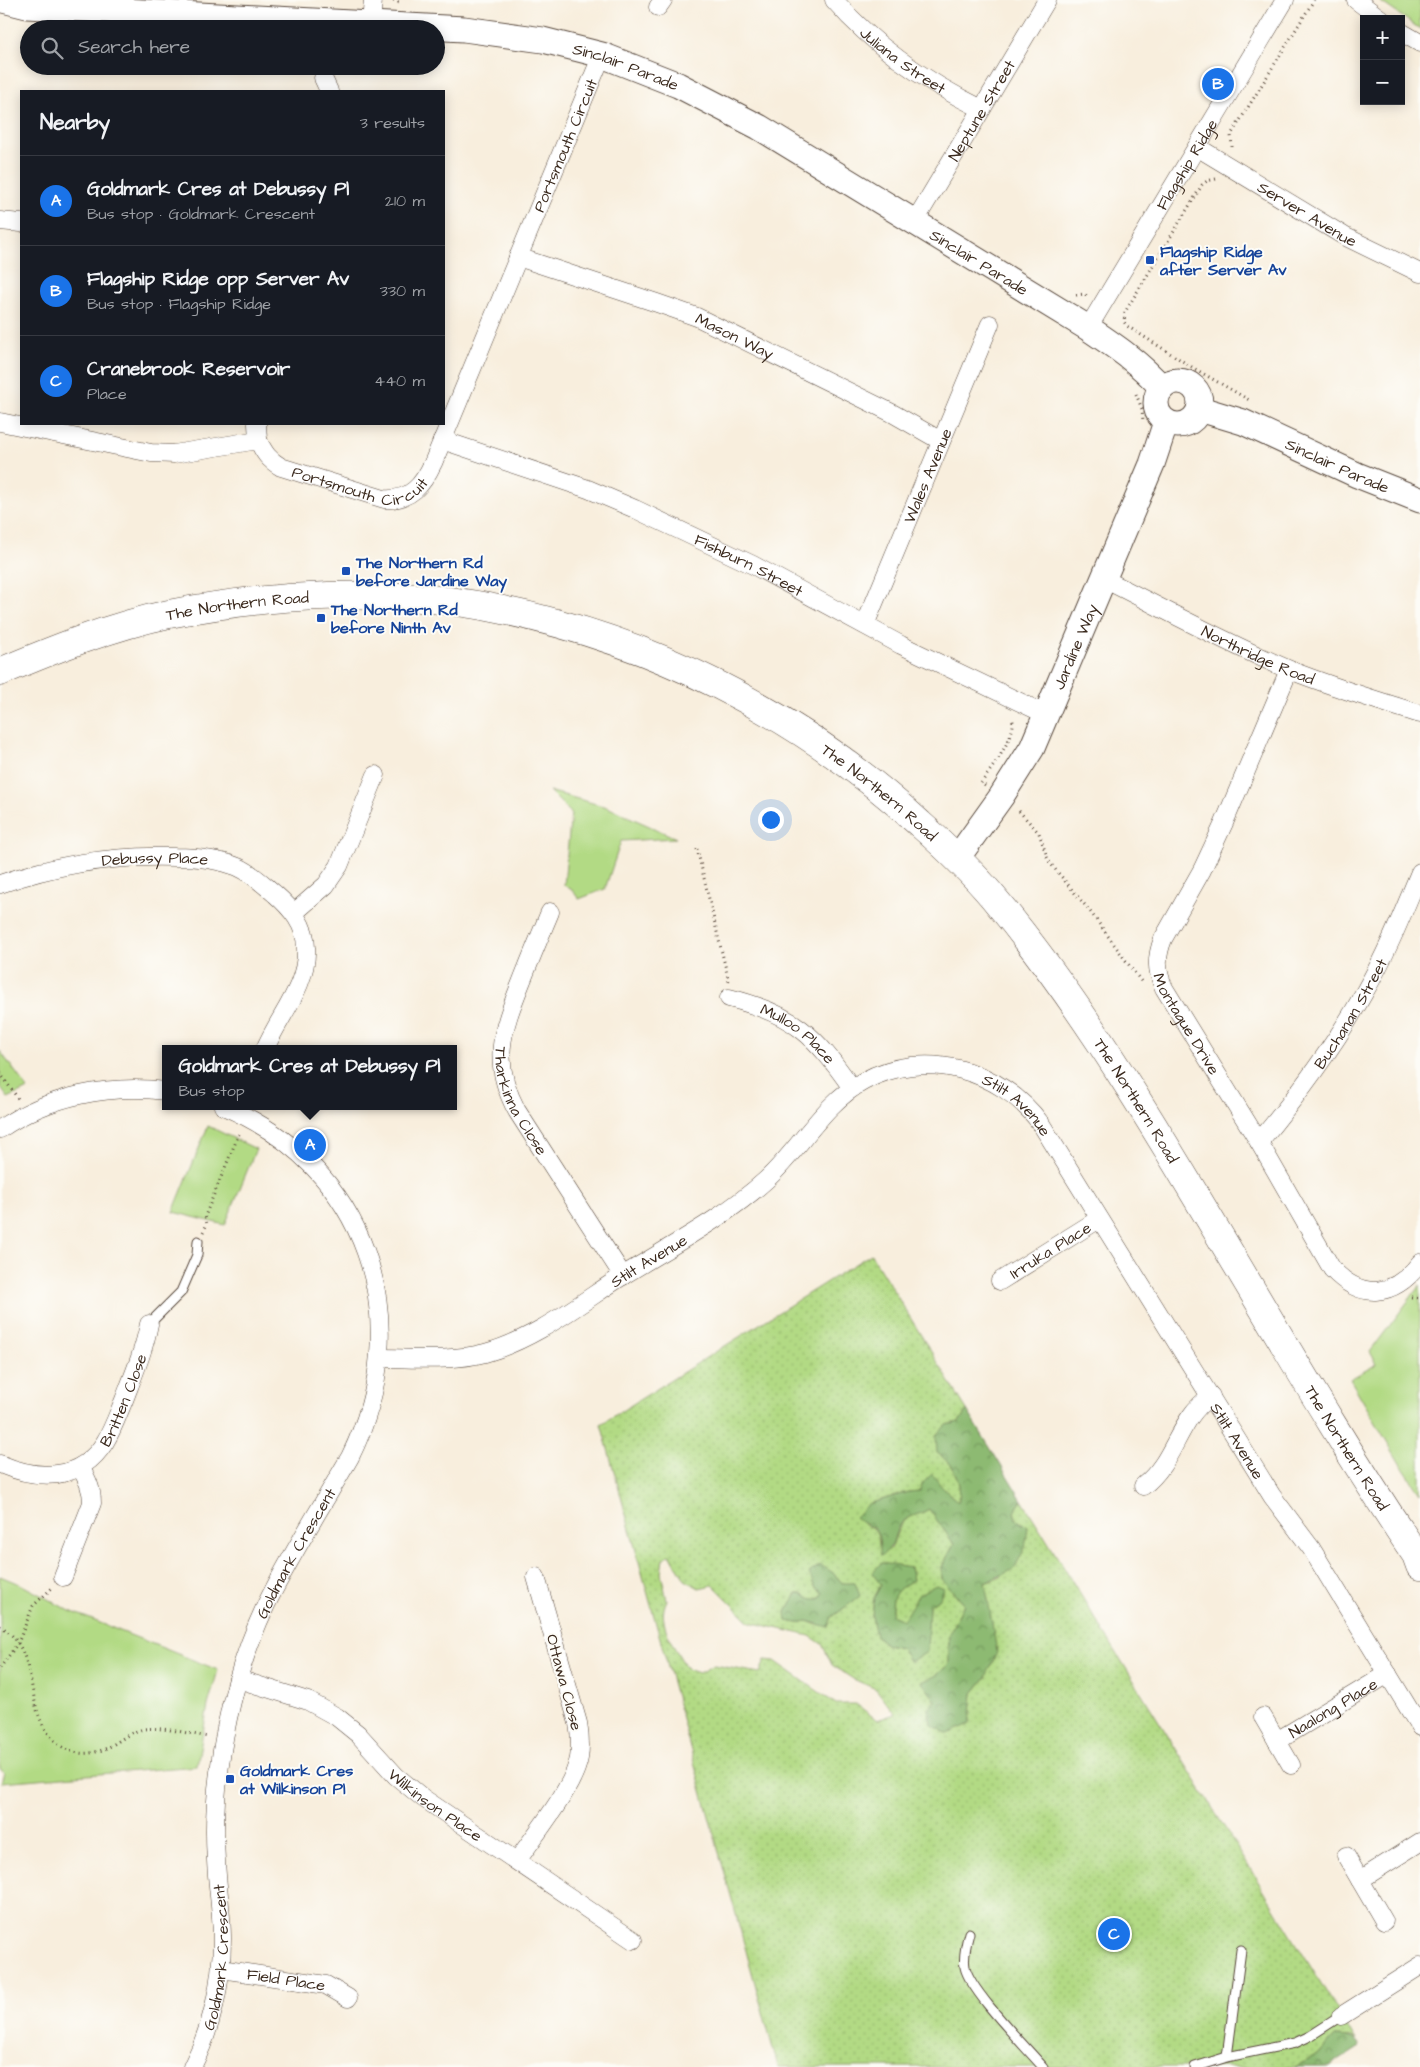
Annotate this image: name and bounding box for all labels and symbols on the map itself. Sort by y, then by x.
street label: Juliana Street [855,22,950,100]
street label: Sinclair Parade [570,38,682,96]
street label: Neptune Street [943,55,1021,166]
pin: B [1202,65,1234,103]
street label: Portsmouth Circuit [528,75,603,216]
street label: Flagship Ridge [1151,115,1223,214]
street label: Server Avenue [1253,176,1360,253]
street label: Sinclair Parade [925,224,1032,301]
place label: Flagship Ridge after Server Av [1159,241,1287,281]
marker: Flagship Ridge after Server Av [1144,254,1156,266]
street label: Mason Way [692,308,778,366]
street label: Wales Avenue [899,425,958,527]
street label: Sinclair Parade [1282,433,1393,499]
street label: Portsmouth Circuit [285,459,429,483]
text: Portsmouth Circuit [289,461,434,511]
street label: Fishburn Street [691,529,807,602]
place label: The Northern Rd before Jardine Way [355,552,507,593]
marker: The Northern Rd before Jardine Way [340,565,352,577]
street label: The Northern Road [164,587,309,626]
place label: The Northern Rd before Ninth Av [330,599,459,639]
street label: Jardine Way [1048,600,1105,693]
marker: The Northern Rd before Ninth Av [315,612,327,624]
street label: Northridge Road [1198,620,1318,691]
street label: The Northern Road [817,739,942,847]
your location [758,807,784,833]
street label: Debussy Place [100,847,210,872]
street label: Buchanan Street [1309,954,1393,1074]
street label: Montague Drive [1147,970,1225,1079]
street label: Mulloo Place [757,998,840,1069]
street label: The Northern Road [1088,1034,1183,1167]
street label: Tharkinna Close [489,1046,553,1160]
street label: Stilt Avenue [978,1069,1056,1141]
pin: A [294,1126,326,1164]
street label: Irruka Place [1006,1217,1096,1284]
street label: Stilt Avenue [606,1229,692,1293]
street label: Britten Close [95,1351,152,1451]
street label: The Northern Road [1299,1381,1394,1515]
street label: Stilt Avenue [1205,1399,1269,1484]
street label: Goldmark Crescent [251,1484,342,1622]
street label: Ottawa Close [541,1632,588,1733]
street label: Naalong Place [1285,1673,1382,1744]
place label: Goldmark Cres at Wilkinson Pl [239,1760,353,1800]
street label: Wilkinson Place [383,1764,487,1847]
marker: Goldmark Cres at Wilkinson Pl [224,1773,236,1785]
street label: Goldmark Crescent [198,1883,234,2033]
pin: C [1098,1915,1130,1953]
street label: Field Place [245,1963,327,1997]

